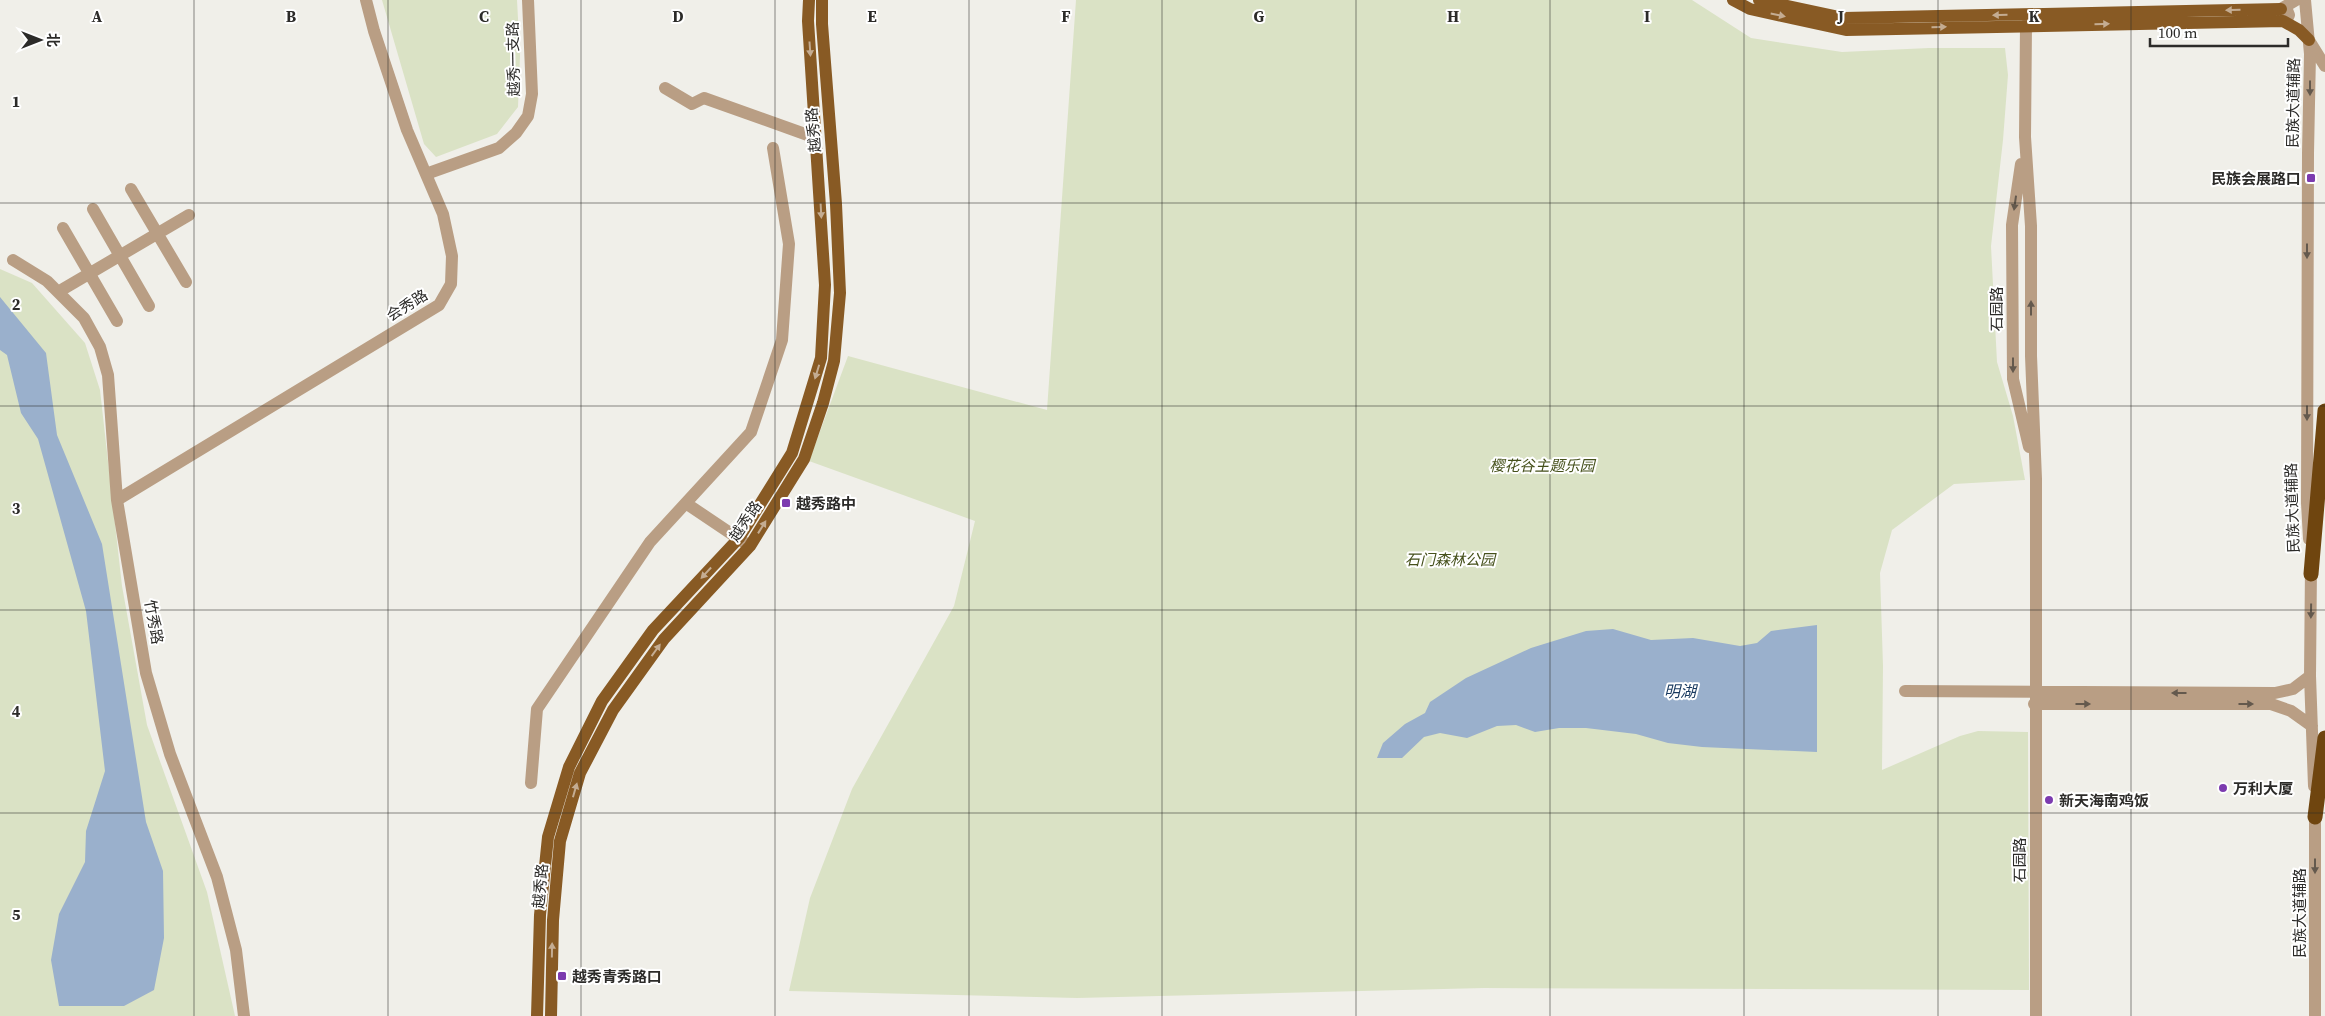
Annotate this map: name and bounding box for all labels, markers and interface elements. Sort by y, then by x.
text: A [92,5,103,27]
text: B [286,5,297,27]
text: C [479,5,489,27]
text: D [672,5,684,27]
text: E [867,5,877,27]
text: F [1061,5,1071,27]
text: G [1254,5,1265,27]
text: H [1447,5,1459,27]
text: I [1644,5,1650,27]
text: J [1837,5,1844,27]
text: K [2028,5,2040,27]
one-way arrow [2225,6,2241,14]
one-way arrow [1771,11,1786,19]
one-way arrow [1992,11,2008,19]
north arrow [15,15,65,65]
scale bar [2150,15,2288,47]
one-way arrow [2094,20,2110,28]
street label: 越秀一支路 [502,21,524,97]
text: 100 m [2158,22,2198,43]
one-way arrow [1932,23,1948,31]
text: 北 [43,33,63,47]
one-way arrow [806,41,814,57]
street label: 民族大道辅路 [2282,58,2304,148]
one-way arrow [2306,81,2314,97]
text: 1 [12,90,20,112]
street label: 越秀路 [801,107,825,153]
place label: 民族会展路口 [2211,168,2301,189]
marker: 民族会展路口 [2305,172,2317,184]
one-way arrow [2011,195,2019,211]
one-way arrow [817,203,825,219]
one-way arrow [2303,243,2311,259]
street label: 会秀路 [382,284,432,326]
street label: 石园路 [1986,286,2007,332]
text: 2 [12,293,21,315]
one-way arrow [2027,299,2035,315]
one-way arrow [2009,358,2017,374]
one-way arrow [812,365,820,380]
one-way arrow [2303,405,2311,421]
park label: 樱花谷主题乐园 [1489,455,1596,476]
street label: 民族大道辅路 [2280,463,2304,553]
place label: 越秀路中 [796,493,856,514]
street label: 越秀路 [724,496,766,546]
text: 3 [12,497,21,519]
marker: 越秀路中 [780,497,792,509]
one-way arrow [757,520,766,534]
park label: 石门森林公园 [1405,549,1497,570]
one-way arrow [700,567,712,579]
street label: 竹秀路 [140,598,168,646]
one-way arrow [2307,603,2315,619]
one-way arrow [651,643,661,657]
water label: 明湖 [1664,680,1699,702]
one-way arrow [2171,689,2187,697]
text: 4 [12,700,21,722]
one-way arrow [2075,700,2091,708]
one-way arrow [2238,700,2254,708]
place label: 万利大厦 [2233,778,2293,799]
one-way arrow [572,782,580,797]
marker: 万利大厦 [2217,782,2229,794]
place label: 新天海南鸡饭 [2059,790,2149,811]
marker: 新天海南鸡饭 [2043,794,2055,806]
street label: 石园路 [2009,837,2030,883]
one-way arrow [2311,858,2319,874]
street label: 越秀路 [528,863,552,909]
street label: 民族大道辅路 [2289,868,2310,958]
text: 5 [12,903,21,925]
one-way arrow [549,942,557,958]
place label: 越秀青秀路口 [572,966,662,987]
marker: 越秀青秀路口 [556,970,568,982]

